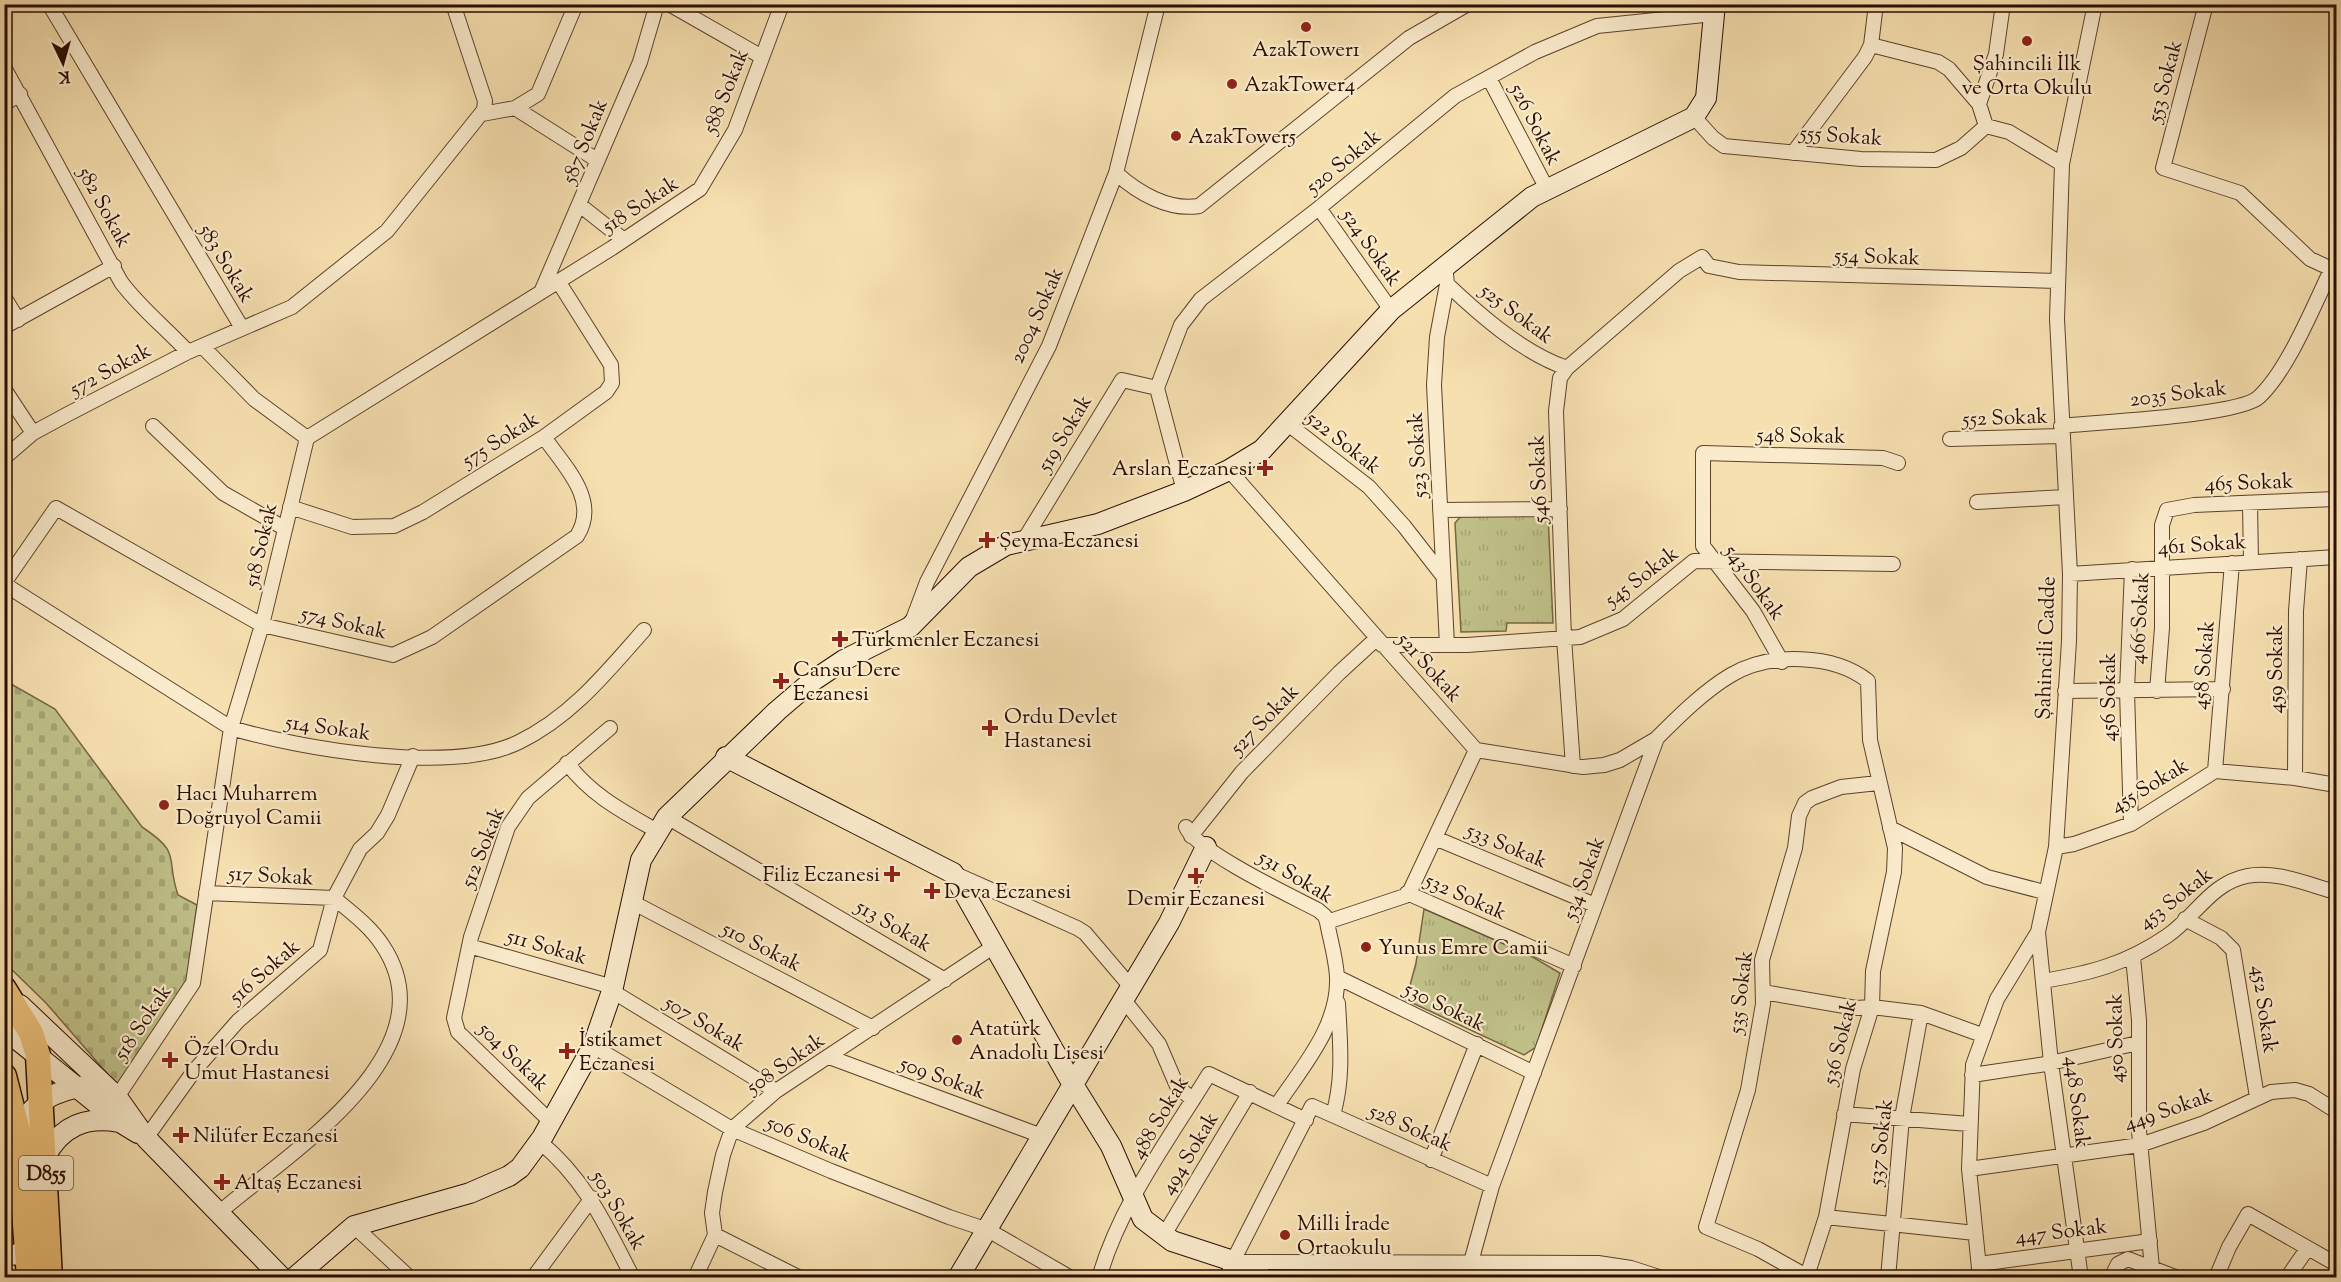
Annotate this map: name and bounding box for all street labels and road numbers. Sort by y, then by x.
street label: 553 Sokak [2140,37,2191,127]
street label: 588 Sokak [696,44,758,140]
street label: 526 Sokak [1500,78,1568,172]
street label: 587 Sokak [555,94,617,190]
street label: 555 Sokak [1797,119,1884,155]
street label: 520 Sokak [1299,123,1389,203]
street label: 582 Sokak [68,161,138,254]
street label: 518 Sokak [596,169,686,242]
street label: 524 Sokak [1332,202,1408,293]
street label: 583 Sokak [189,218,261,310]
street label: 554 Sokak [1832,241,1921,275]
street label: 2004 Sokak [1003,262,1073,369]
street label: 525 Sokak [1472,276,1559,353]
street label: 572 Sokak [64,337,157,405]
street label: 2035 Sokak [2128,374,2229,416]
street label: 519 Sokak [1030,389,1101,479]
street label: 552 Sokak [1961,402,2049,436]
street label: 522 Sokak [1298,404,1387,483]
street label: 575 Sokak [456,405,546,477]
street label: 523 Sokak [1402,410,1436,500]
street label: 548 Sokak [1755,421,1846,453]
street label: 546 Sokak [1523,433,1557,525]
street label: 465 Sokak [2204,467,2295,501]
street label: 518 Sokak [237,500,286,592]
street label: 461 Sokak [2157,528,2248,564]
street label: 543 Sokak [1715,538,1791,628]
street label: 545 Sokak [1598,539,1686,616]
street label: 466 Sokak [2124,571,2158,665]
street label: Şahincili Cadde [2030,576,2064,720]
street label: 574 Sokak [296,599,390,649]
street label: 458 Sokak [2186,619,2224,711]
street label: 459 Sokak [2262,624,2292,713]
street label: 521 Sokak [1388,626,1469,710]
street label: 456 Sokak [2095,652,2125,742]
street label: 527 Sokak [1223,678,1307,763]
street label: 514 Sokak [282,708,373,750]
street label: 455 Sokak [2105,751,2195,822]
street label: 512 Sokak [454,802,514,894]
street label: 533 Sokak [1460,816,1552,877]
street label: 534 Sokak [1556,832,1614,926]
street label: 531 Sokak [1250,843,1339,912]
street label: 517 Sokak [226,860,315,894]
street label: 453 Sokak [2133,861,2220,938]
street label: 532 Sokak [1419,866,1511,929]
street label: 513 Sokak [848,892,937,961]
street label: 510 Sokak [715,914,807,981]
street label: 511 Sokak [502,922,591,974]
street label: 516 Sokak [222,933,308,1013]
street label: 535 Sokak [1722,948,1762,1037]
street label: 452 Sokak [2242,963,2284,1056]
street label: 530 Sokak [1397,975,1491,1041]
street label: 518 Sokak [107,979,180,1068]
street label: 507 Sokak [657,988,751,1061]
street label: 450 Sokak [2101,992,2133,1083]
street label: 536 Sokak [1816,996,1866,1089]
street label: 504 Sokak [470,1015,555,1099]
street label: 508 Sokak [740,1026,832,1103]
street label: 509 Sokak [894,1049,990,1108]
street label: 448 Sokak [2055,1054,2097,1151]
street label: 488 Sokak [1124,1070,1198,1165]
street label: 449 Sokak [2120,1082,2218,1140]
street label: 528 Sokak [1363,1097,1457,1161]
street label: 537 Sokak [1862,1097,1902,1188]
street label: 494 Sokak [1154,1106,1228,1201]
street label: 506 Sokak [760,1108,856,1171]
road number: D855 [19,1156,73,1190]
street label: 503 Sokak [582,1165,652,1257]
street label: 447 Sokak [2013,1212,2110,1254]

